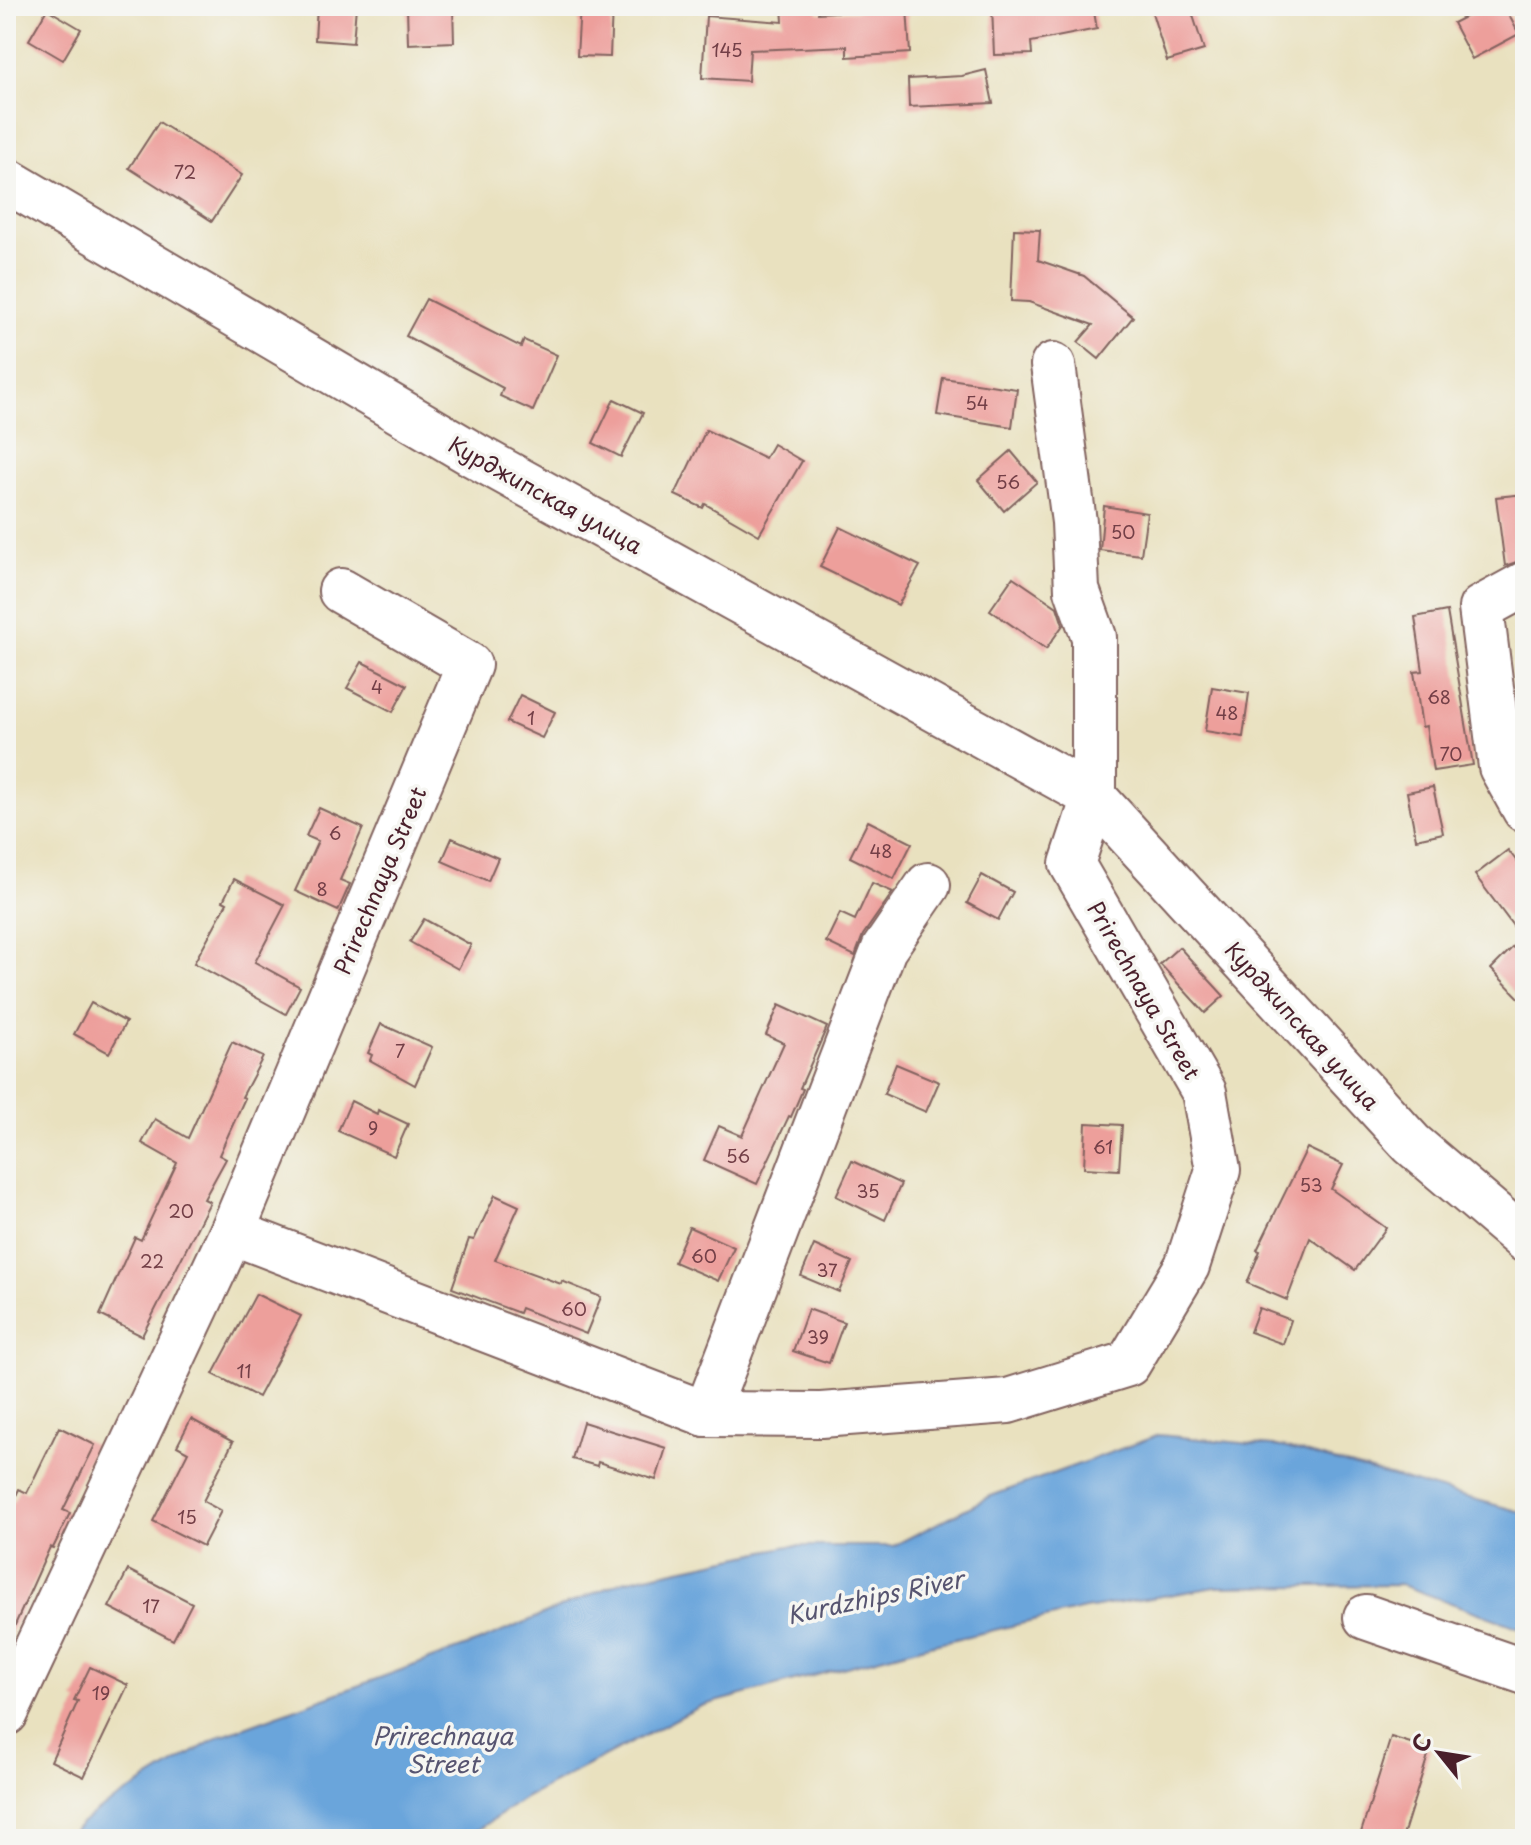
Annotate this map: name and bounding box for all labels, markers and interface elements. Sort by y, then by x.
house number: 145 [711,36,743,63]
house number: 72 [174,158,196,185]
house number: 54 [965,389,989,416]
street label: Курджипская улица [443,427,649,561]
house number: 56 [996,468,1020,495]
house number: 50 [1111,518,1135,545]
house number: 4 [371,673,383,700]
house number: 68 [1427,683,1451,710]
house number: 48 [1215,699,1239,726]
house number: 1 [527,704,535,731]
house number: 70 [1440,740,1462,767]
street label: Prirechnaya Street [325,781,433,979]
house number: 6 [329,819,341,846]
house number: 48 [869,837,893,864]
house number: 8 [316,875,328,902]
street label: Prirechnaya Street [1080,895,1210,1085]
street label: Курджипская улица [1218,933,1388,1117]
house number: 7 [395,1037,405,1064]
house number: 9 [368,1114,378,1141]
house number: 61 [1093,1133,1113,1160]
house number: 56 [726,1142,750,1169]
house number: 53 [1299,1171,1323,1198]
house number: 35 [856,1177,880,1204]
house number: 20 [168,1197,194,1224]
house number: 60 [691,1242,717,1269]
house number: 22 [140,1247,164,1274]
house number: 37 [816,1256,838,1283]
house number: 60 [561,1295,587,1322]
house number: 39 [807,1323,829,1350]
house number: 11 [236,1357,252,1384]
house number: 15 [177,1503,197,1530]
water label: Kurdzhips River [783,1559,970,1632]
house number: 17 [142,1592,160,1619]
house number: 19 [92,1679,110,1706]
north arrow [1399,1713,1479,1793]
water label: Prirechnaya Street [373,1717,514,1781]
text: С [1402,1727,1439,1758]

